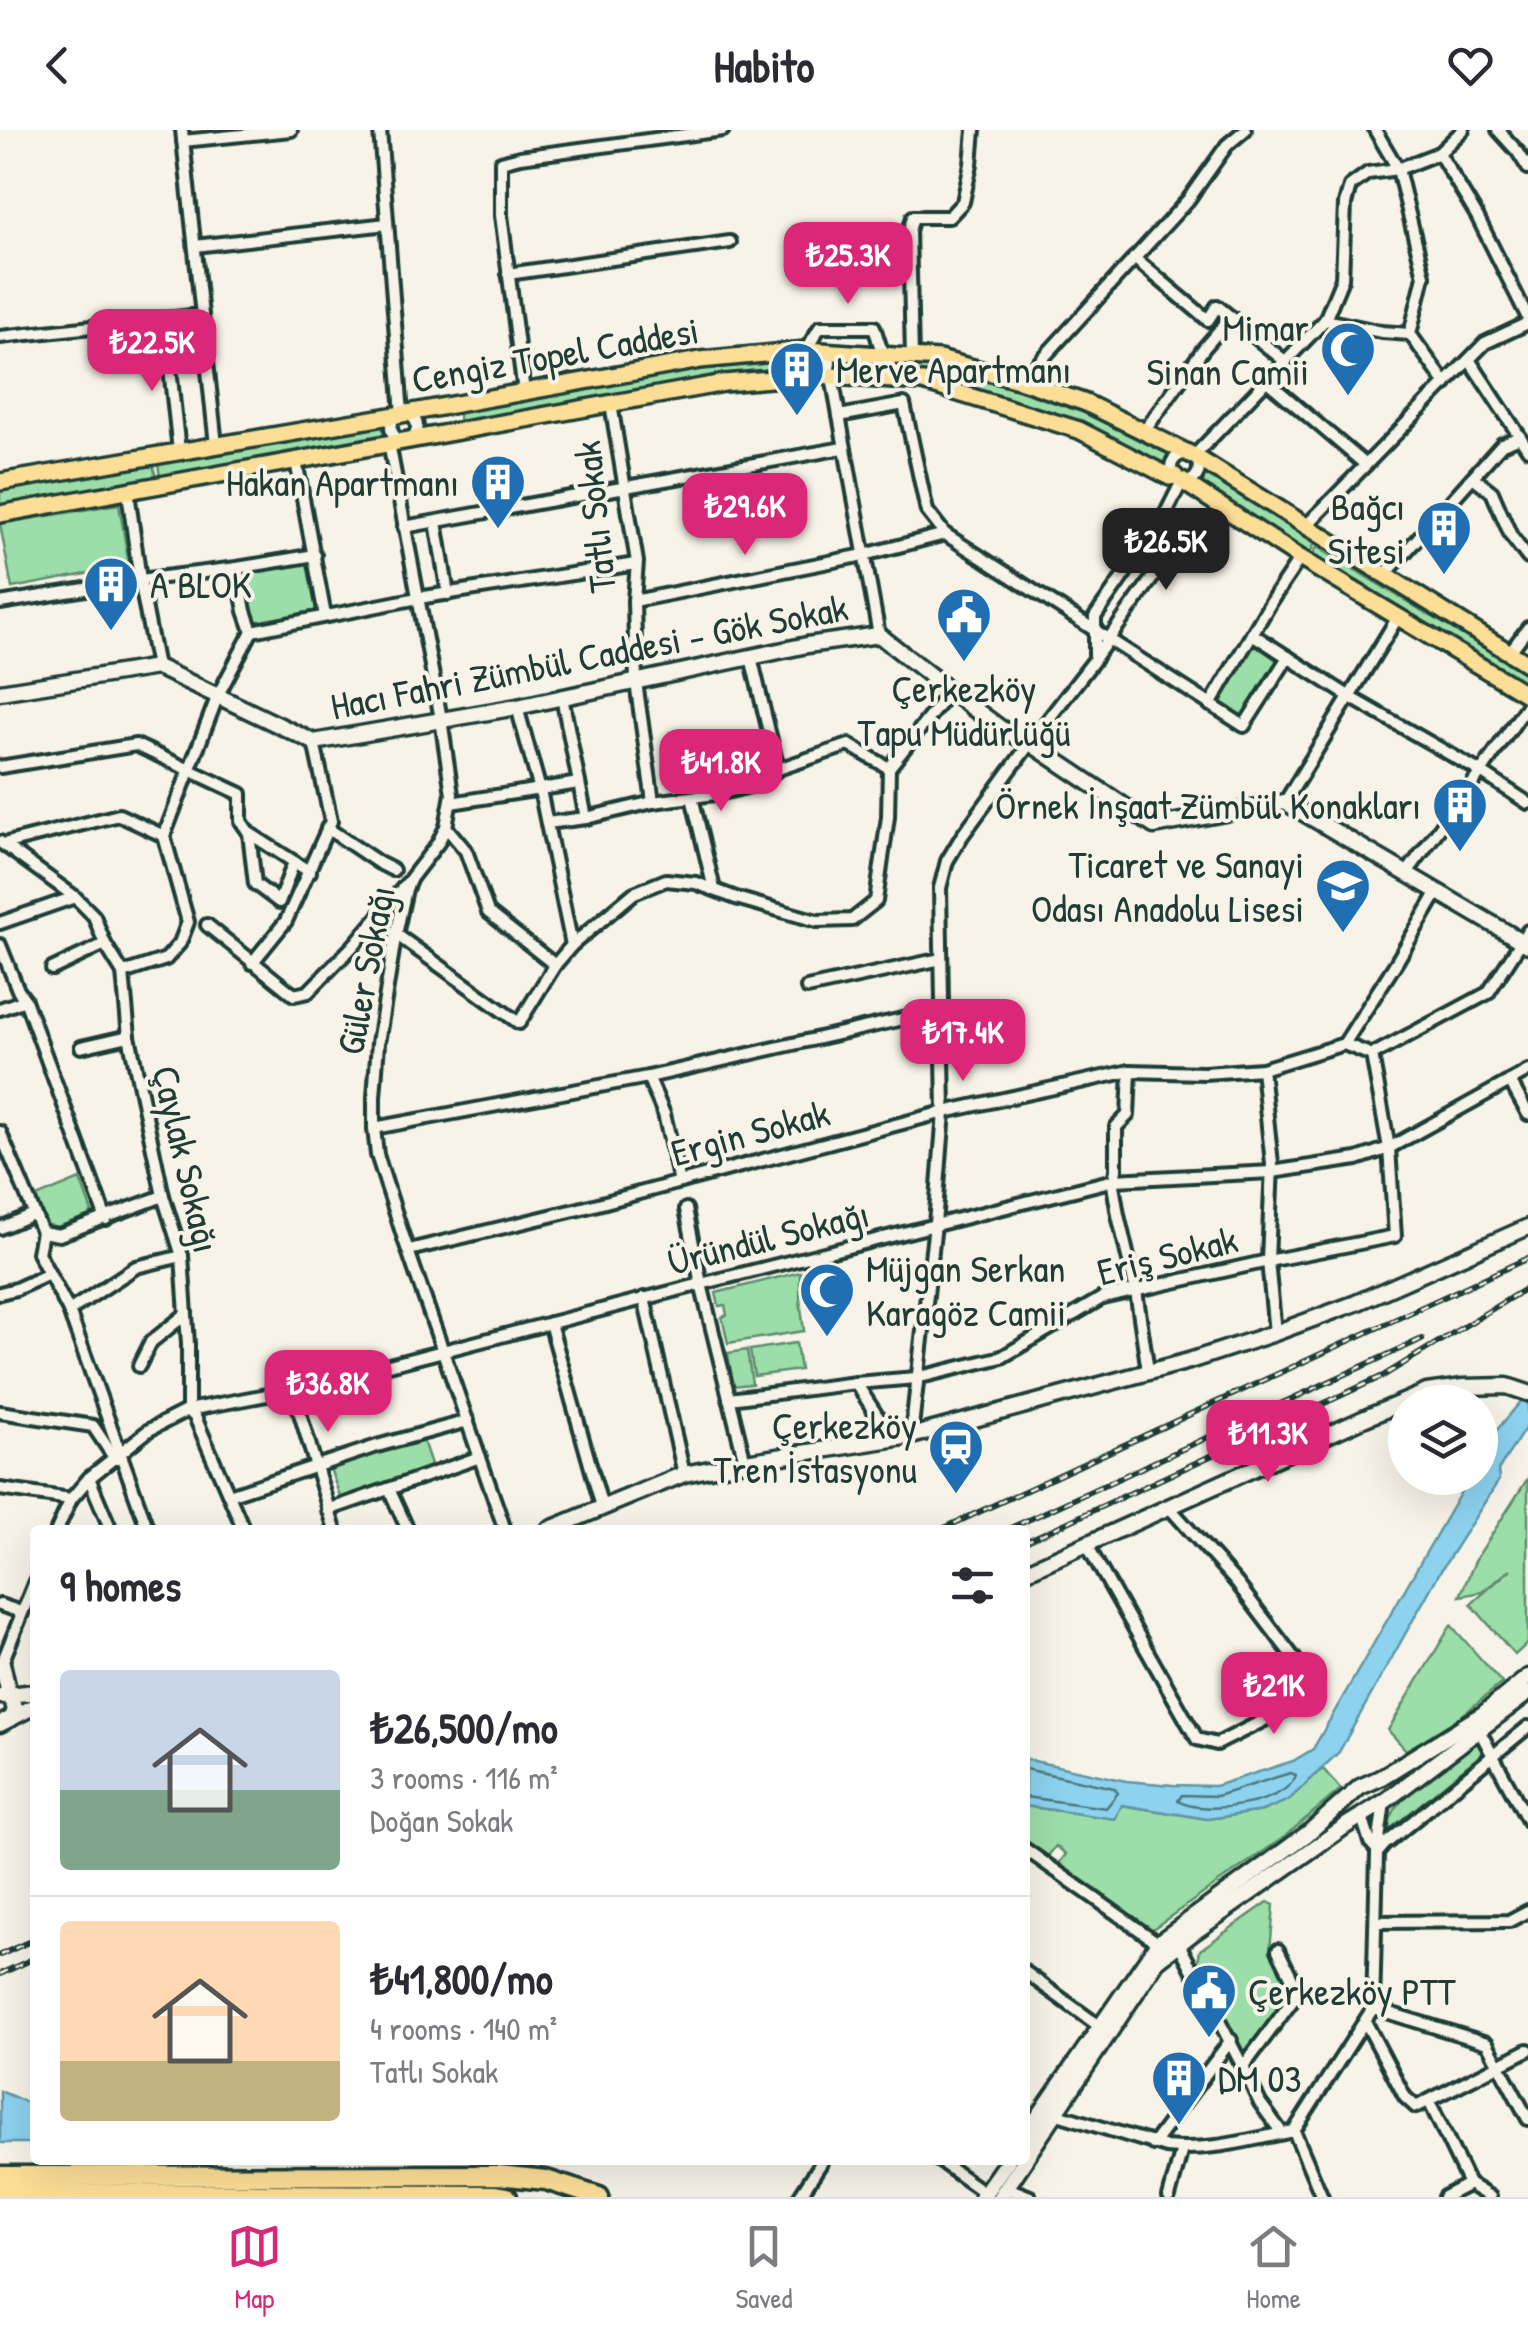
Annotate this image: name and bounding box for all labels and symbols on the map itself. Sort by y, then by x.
pin: ₺25.3K [767,222,929,307]
place label: Mimar Sinan Camii [1146,301,1309,397]
street label: Cengiz Topel Caddesi [407,303,703,405]
pin: ₺22.5K [71,309,233,394]
mosque icon: Mimar Sinan Camii [1318,319,1378,398]
building icon: Merve Apartmanı [767,339,827,418]
place label: Merve Apartmanı [836,343,1071,395]
street label: Tatlı Sokak [560,438,628,595]
building icon: Hakan Apartmanı [468,452,528,531]
place label: Hakan Apartmanı [226,456,459,508]
pin: ₺29.6K [664,473,826,558]
place label: Bağcı Sitesi [1328,480,1405,576]
building icon: Bağcı Sitesi [1414,498,1474,577]
pin: ₺26.5K [1085,508,1247,593]
building icon: A BLOK [81,554,141,633]
place label: A BLOK [150,558,252,610]
street label: Hacı Fahri Zümbül Caddesi - Gök Sokak [326,580,852,732]
public building icon: Çerkezköy Tapu Müdürlüğü [934,585,994,664]
place label: Çerkezköy Tapu Müdürlüğü [858,662,1070,758]
pin: ₺41.8K [640,729,802,814]
building icon: Örnek İnşaat Zümbül Konakları [1430,775,1490,854]
place label: Örnek İnşaat Zümbül Konakları [995,779,1421,831]
place label: Ticaret ve Sanayi Odası Anadolu Lisesi [1031,838,1304,934]
school or university icon: Ticaret ve Sanayi Odası Anadolu Lisesi [1313,856,1373,935]
street label: Güler Sokağı [323,881,407,1059]
pin: ₺17.4K [882,999,1044,1084]
street label: Çaylak Sokağı [140,1061,234,1257]
street label: Ergin Sokak [665,1086,835,1178]
street label: Üründül Sokağı [662,1187,874,1287]
street label: Eriş Sokak [1092,1212,1243,1297]
place label: Müjgan Serkan Karagöz Camii [866,1242,1066,1338]
mosque icon: Müjgan Serkan Karagöz Camii [797,1260,857,1339]
pin: ₺36.8K [247,1350,409,1435]
place label: Çerkezköy Tren İstasyonu [714,1399,917,1495]
pin: ₺11.3K [1187,1400,1349,1485]
station icon: Çerkezköy Tren İstasyonu [926,1417,986,1496]
pin: ₺21K [1215,1652,1333,1737]
public building icon: Çerkezköy PTT [1179,1961,1239,2040]
place label: Çerkezköy PTT [1248,1965,1457,2017]
building icon: DM 03 [1149,2048,1209,2127]
place label: DM 03 [1218,2052,1301,2104]

